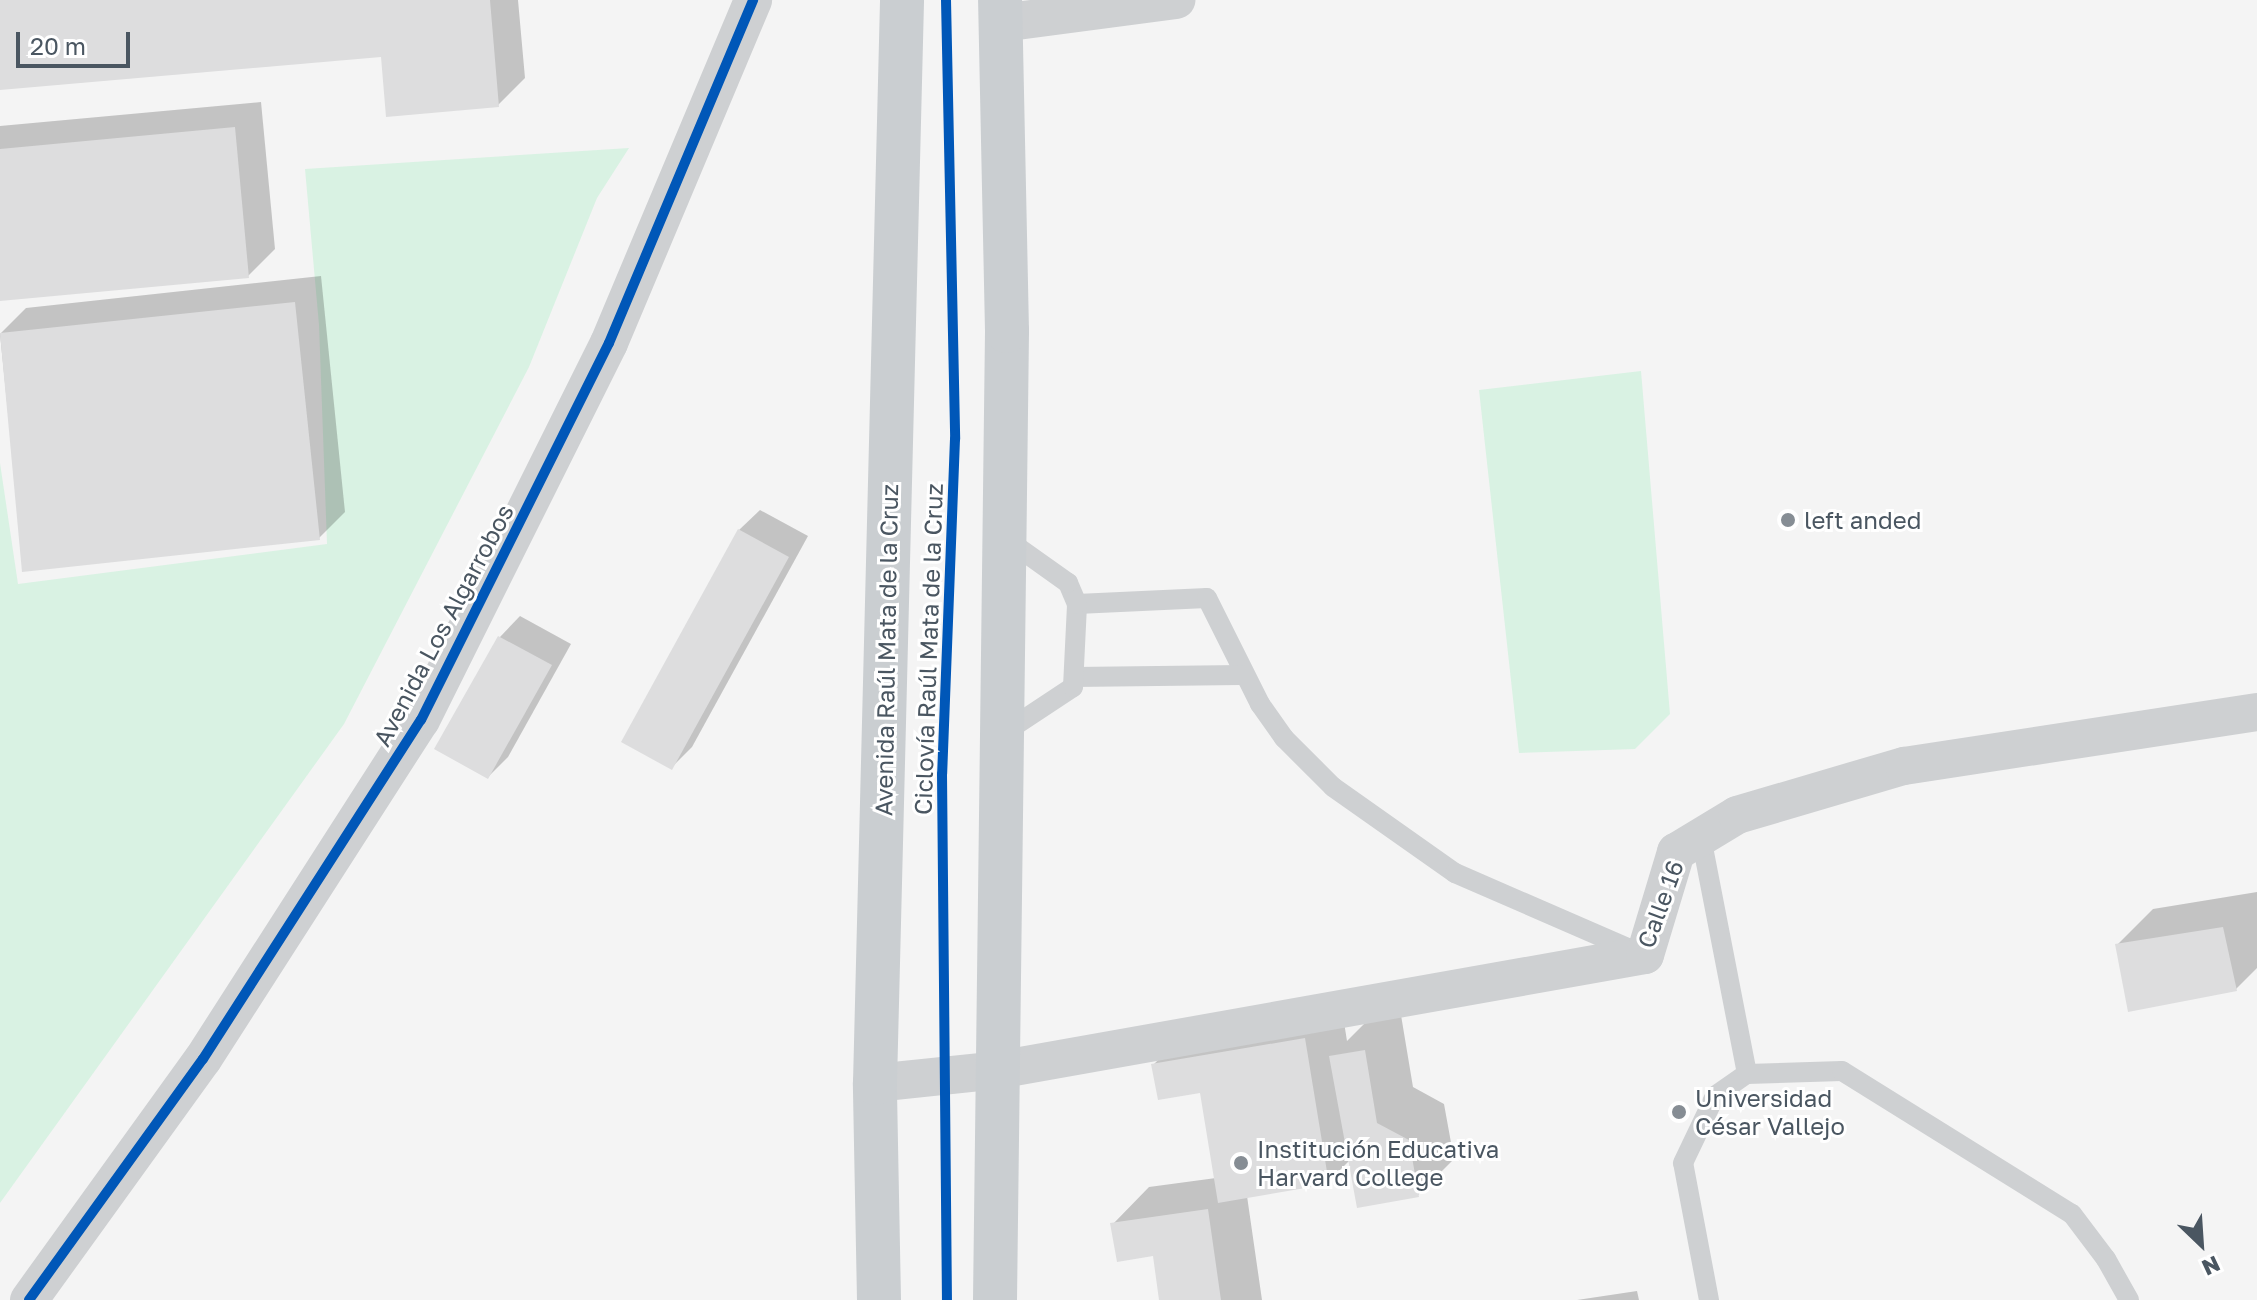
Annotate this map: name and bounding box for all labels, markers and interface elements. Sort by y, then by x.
scale bar [20,16,134,66]
text: 20 m [30,31,86,60]
street label: Ciclovía Raúl Mata de la Cruz [908,483,948,815]
street label: Avenida Raúl Mata de la Cruz [869,484,903,816]
street label: Avenida Los Algarrobos [367,499,519,751]
place label: left anded [1804,506,1921,534]
marker: left anded [1779,511,1797,529]
street label: Calle 16 [1631,856,1689,952]
place label: Universidad César Vallejo [1695,1084,1845,1140]
marker: Universidad César Vallejo [1670,1103,1688,1121]
place label: Institución Educativa Harvard College [1257,1135,1499,1191]
marker: Institución Educativa Harvard College [1232,1154,1250,1172]
north arrow [2161,1204,2241,1284]
text: N [2198,1250,2225,1282]

